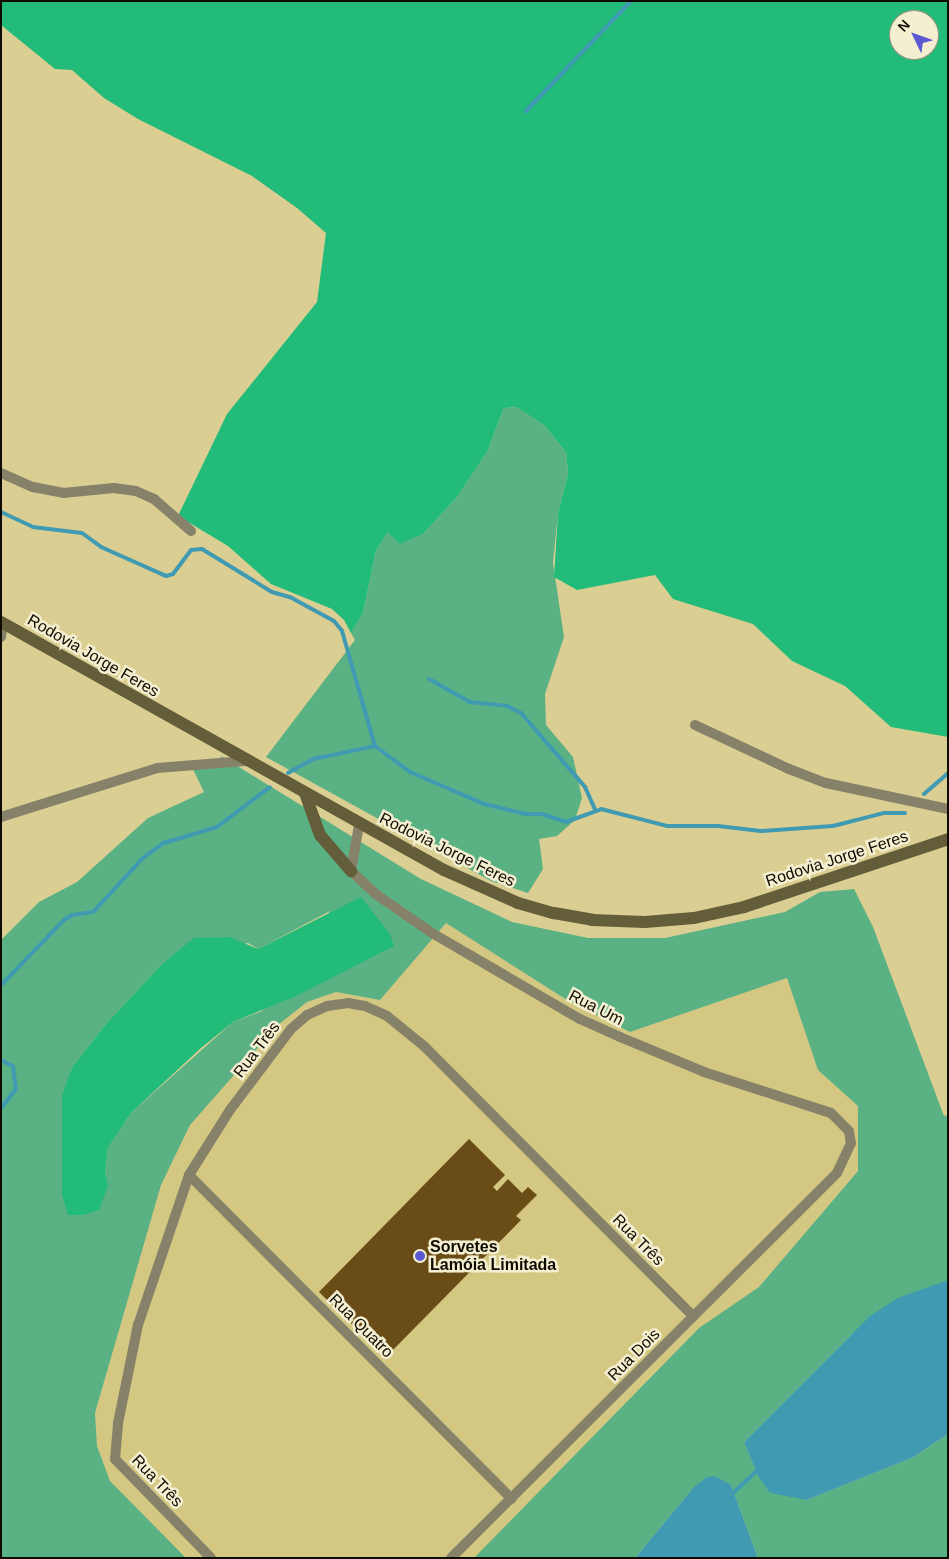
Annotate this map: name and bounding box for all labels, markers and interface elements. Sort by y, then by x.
north arrow [889,10,939,60]
text: N [894,17,913,35]
street label: Rodovia Jorge Feres [24,611,162,701]
street label: Rodovia Jorge Feres [376,809,518,891]
street label: Rodovia Jorge Feres [763,827,911,891]
street label: Rua Um [565,986,627,1030]
street label: Rua Três [230,1018,284,1082]
street label: Rua Três [608,1210,668,1270]
place label: Sorvetes Lamóia Limitada [430,1237,556,1275]
marker: Sorvetes Lamóia Limitada [414,1250,426,1262]
street label: Rua Quatro [325,1290,397,1362]
street label: Rua Dois [604,1325,664,1385]
street label: Rua Três [127,1451,187,1511]

